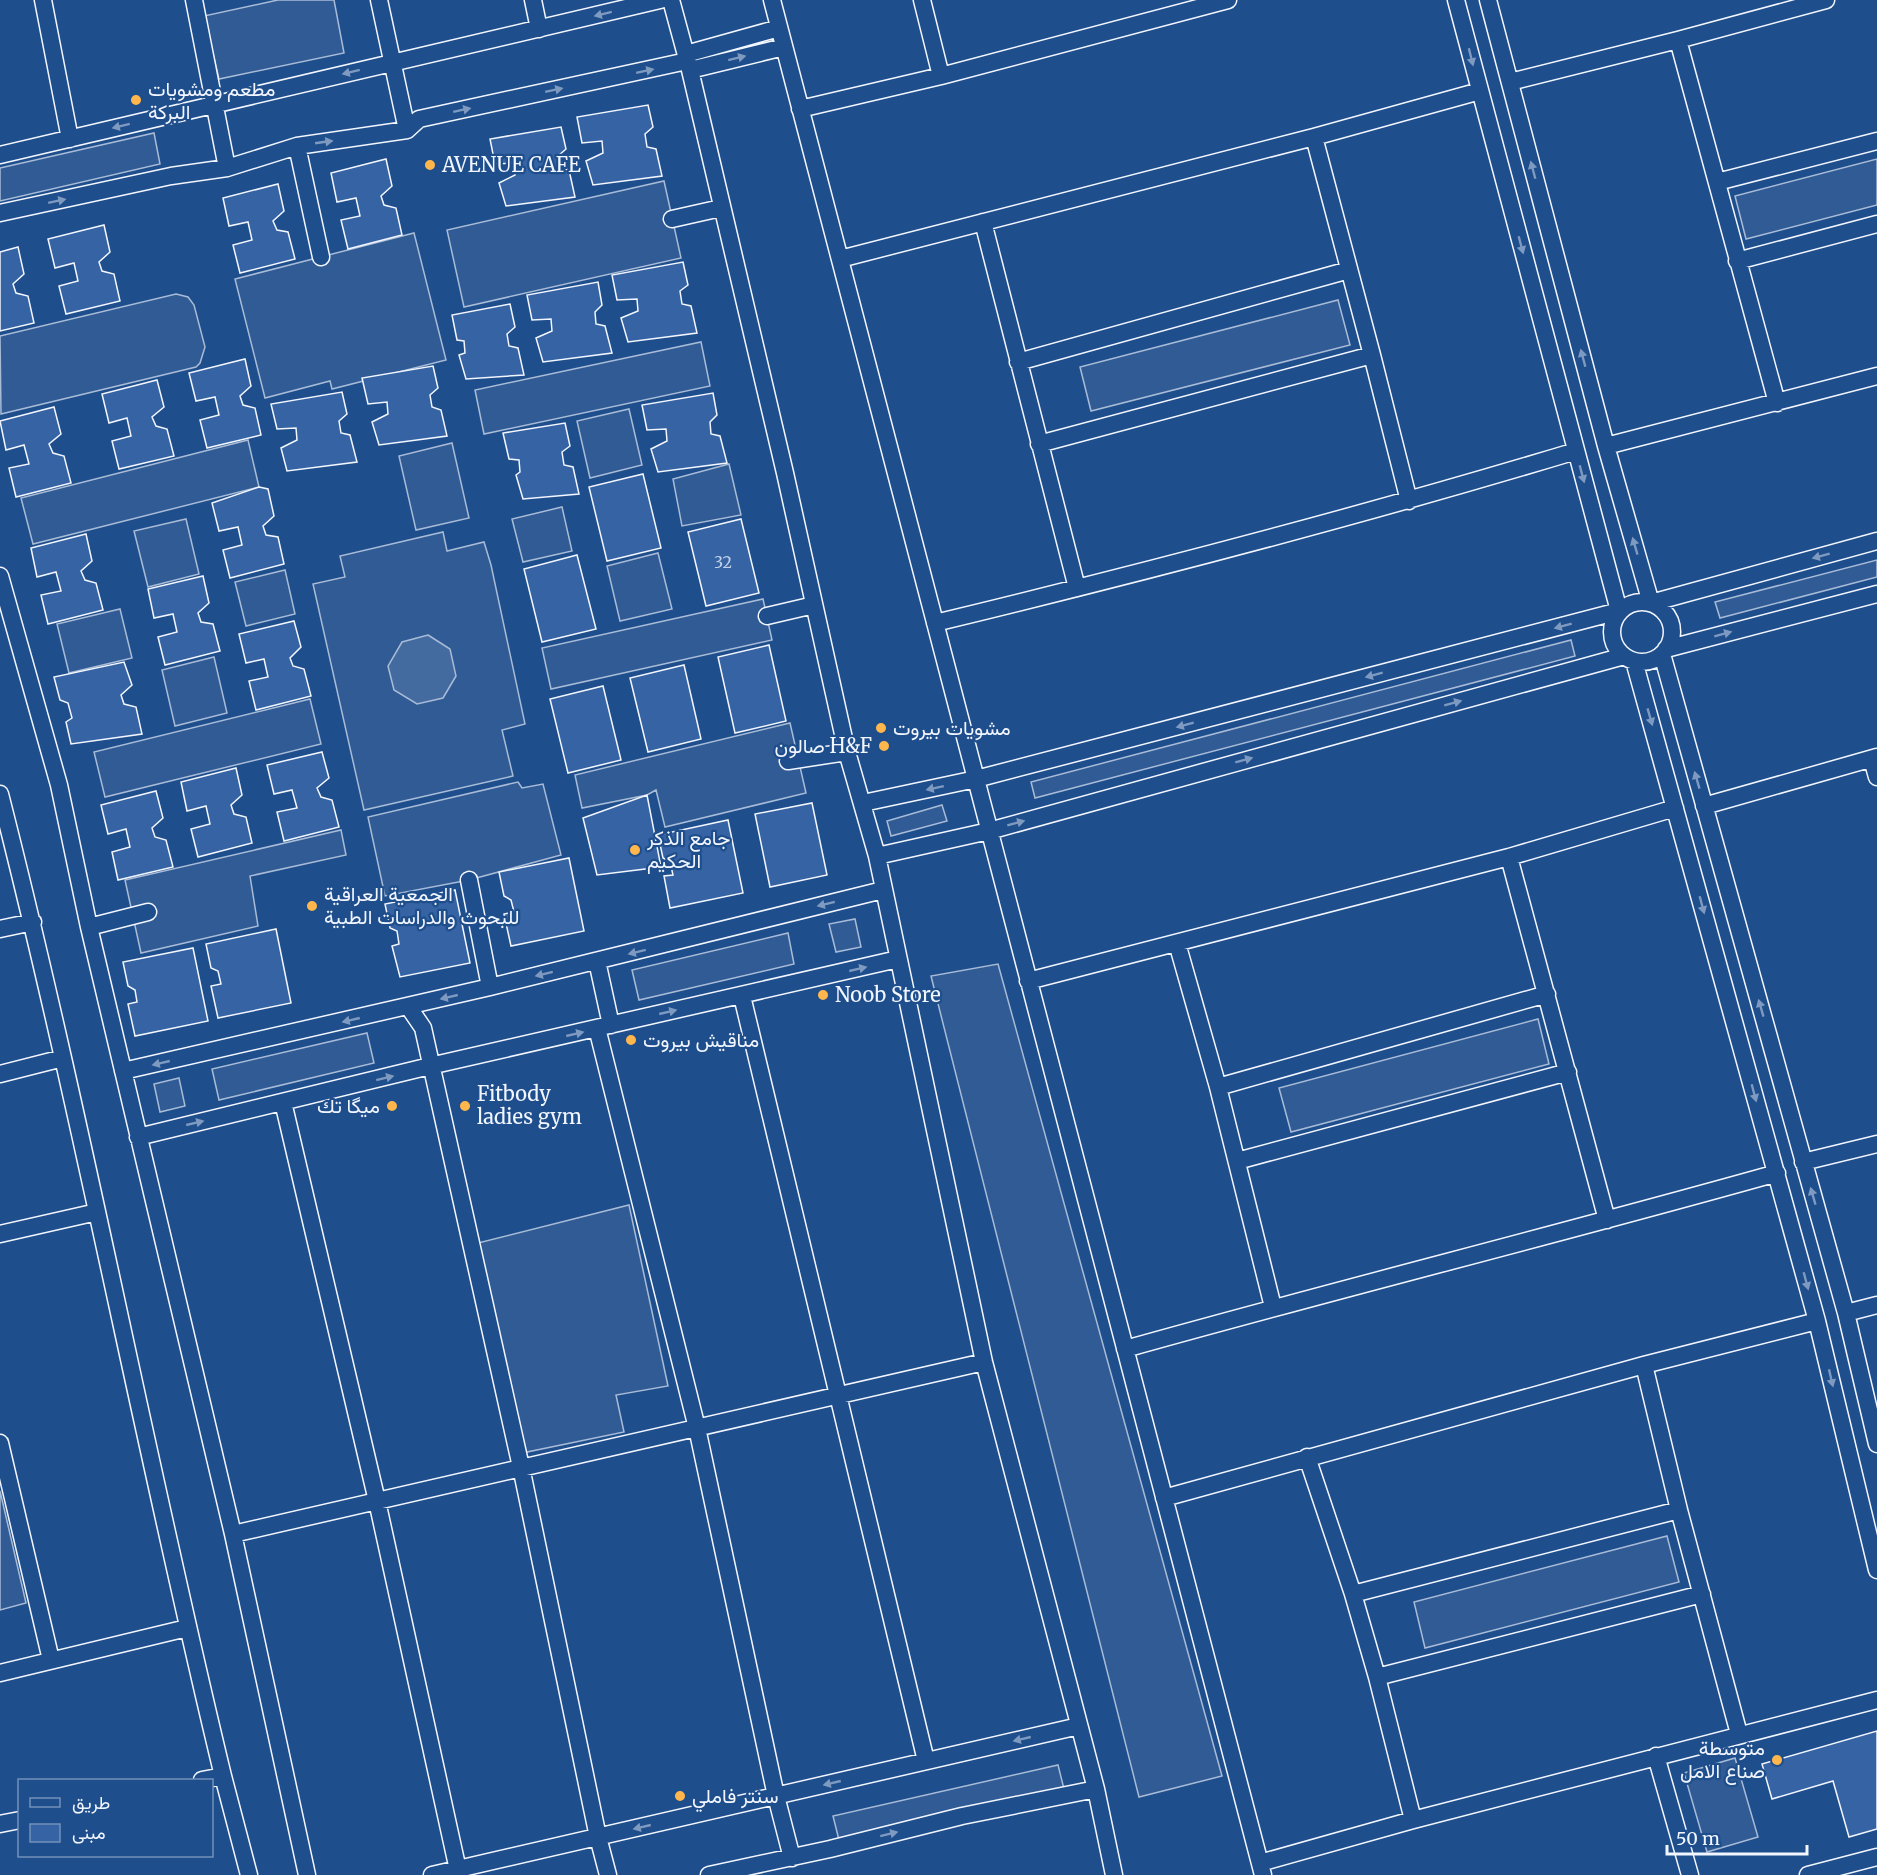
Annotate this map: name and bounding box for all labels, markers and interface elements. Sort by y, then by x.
one-way arrow [594,9,612,19]
one-way arrow [1467,48,1476,66]
one-way arrow [728,53,746,63]
one-way arrow [635,65,654,75]
one-way arrow [342,68,361,78]
place label: مطعم ومشويات البركة [148,76,275,125]
one-way arrow [544,85,563,94]
marker: مطعم ومشويات البركة [129,93,143,107]
one-way arrow [453,105,472,114]
one-way arrow [112,122,130,132]
one-way arrow [315,138,334,147]
place label: AVENUE CAFE [441,152,581,177]
marker: AVENUE CAFE [423,158,437,172]
one-way arrow [1528,161,1538,179]
one-way arrow [48,196,67,205]
one-way arrow [1517,236,1526,254]
one-way arrow [1578,349,1588,368]
one-way arrow [1578,465,1587,483]
one-way arrow [1630,537,1639,555]
house number: 32 [714,552,732,572]
one-way arrow [1811,552,1830,562]
one-way arrow [1554,622,1572,632]
one-way arrow [1714,629,1732,638]
one-way arrow [1365,671,1383,681]
one-way arrow [1444,698,1462,707]
one-way arrow [1646,708,1655,726]
place label: مشويات بيروت [893,715,1011,741]
one-way arrow [1176,720,1195,730]
marker: مشويات بيروت [874,721,888,735]
place label: صالون H&F [775,733,872,759]
marker: صالون H&F [877,739,891,753]
one-way arrow [1235,755,1254,765]
one-way arrow [1692,771,1701,789]
one-way arrow [926,784,945,793]
one-way arrow [1007,818,1025,827]
place label: جامع الذكر الحكيم [646,825,730,874]
marker: جامع الذكر الحكيم [628,843,642,857]
place label: الجمعية العراقية للبحوث والدراسات الطبية [324,881,520,930]
one-way arrow [1698,896,1707,914]
marker: الجمعية العراقية للبحوث والدراسات الطبية [305,899,319,913]
one-way arrow [817,900,836,910]
one-way arrow [628,947,646,957]
one-way arrow [849,963,867,973]
one-way arrow [534,970,552,979]
place label: Noob Store [835,982,941,1007]
marker: Noob Store [816,988,830,1002]
one-way arrow [440,992,458,1002]
one-way arrow [1755,999,1765,1017]
one-way arrow [659,1007,677,1017]
one-way arrow [342,1015,360,1025]
place label: مناقيش بيروت [643,1027,759,1053]
one-way arrow [565,1028,584,1038]
marker: مناقيش بيروت [624,1033,638,1047]
one-way arrow [151,1058,170,1068]
one-way arrow [375,1072,394,1082]
place label: Fitbody ladies gym [477,1081,582,1129]
one-way arrow [1750,1084,1759,1102]
place label: ميگا تك [317,1093,380,1118]
marker: ميگا تك [385,1099,399,1113]
marker: Fitbody ladies gym [458,1099,472,1113]
one-way arrow [186,1118,205,1127]
one-way arrow [1808,1187,1817,1205]
one-way arrow [1802,1272,1811,1290]
one-way arrow [1827,1369,1836,1388]
one-way arrow [1012,1735,1031,1744]
place label: متوسطة صناع الامل [1680,1735,1765,1785]
marker: متوسطة صناع الامل [1770,1753,1784,1767]
legend [18,1779,213,1857]
one-way arrow [822,1779,841,1788]
place label: سنتر فاملي [692,1783,779,1813]
marker: سنتر فاملي [673,1789,687,1803]
text: طريق [72,1791,110,1814]
scale bar [1667,1818,1806,1856]
text: مبنى [72,1821,106,1844]
one-way arrow [633,1822,651,1832]
text: 50 m [1676,1827,1720,1850]
one-way arrow [880,1829,898,1839]

